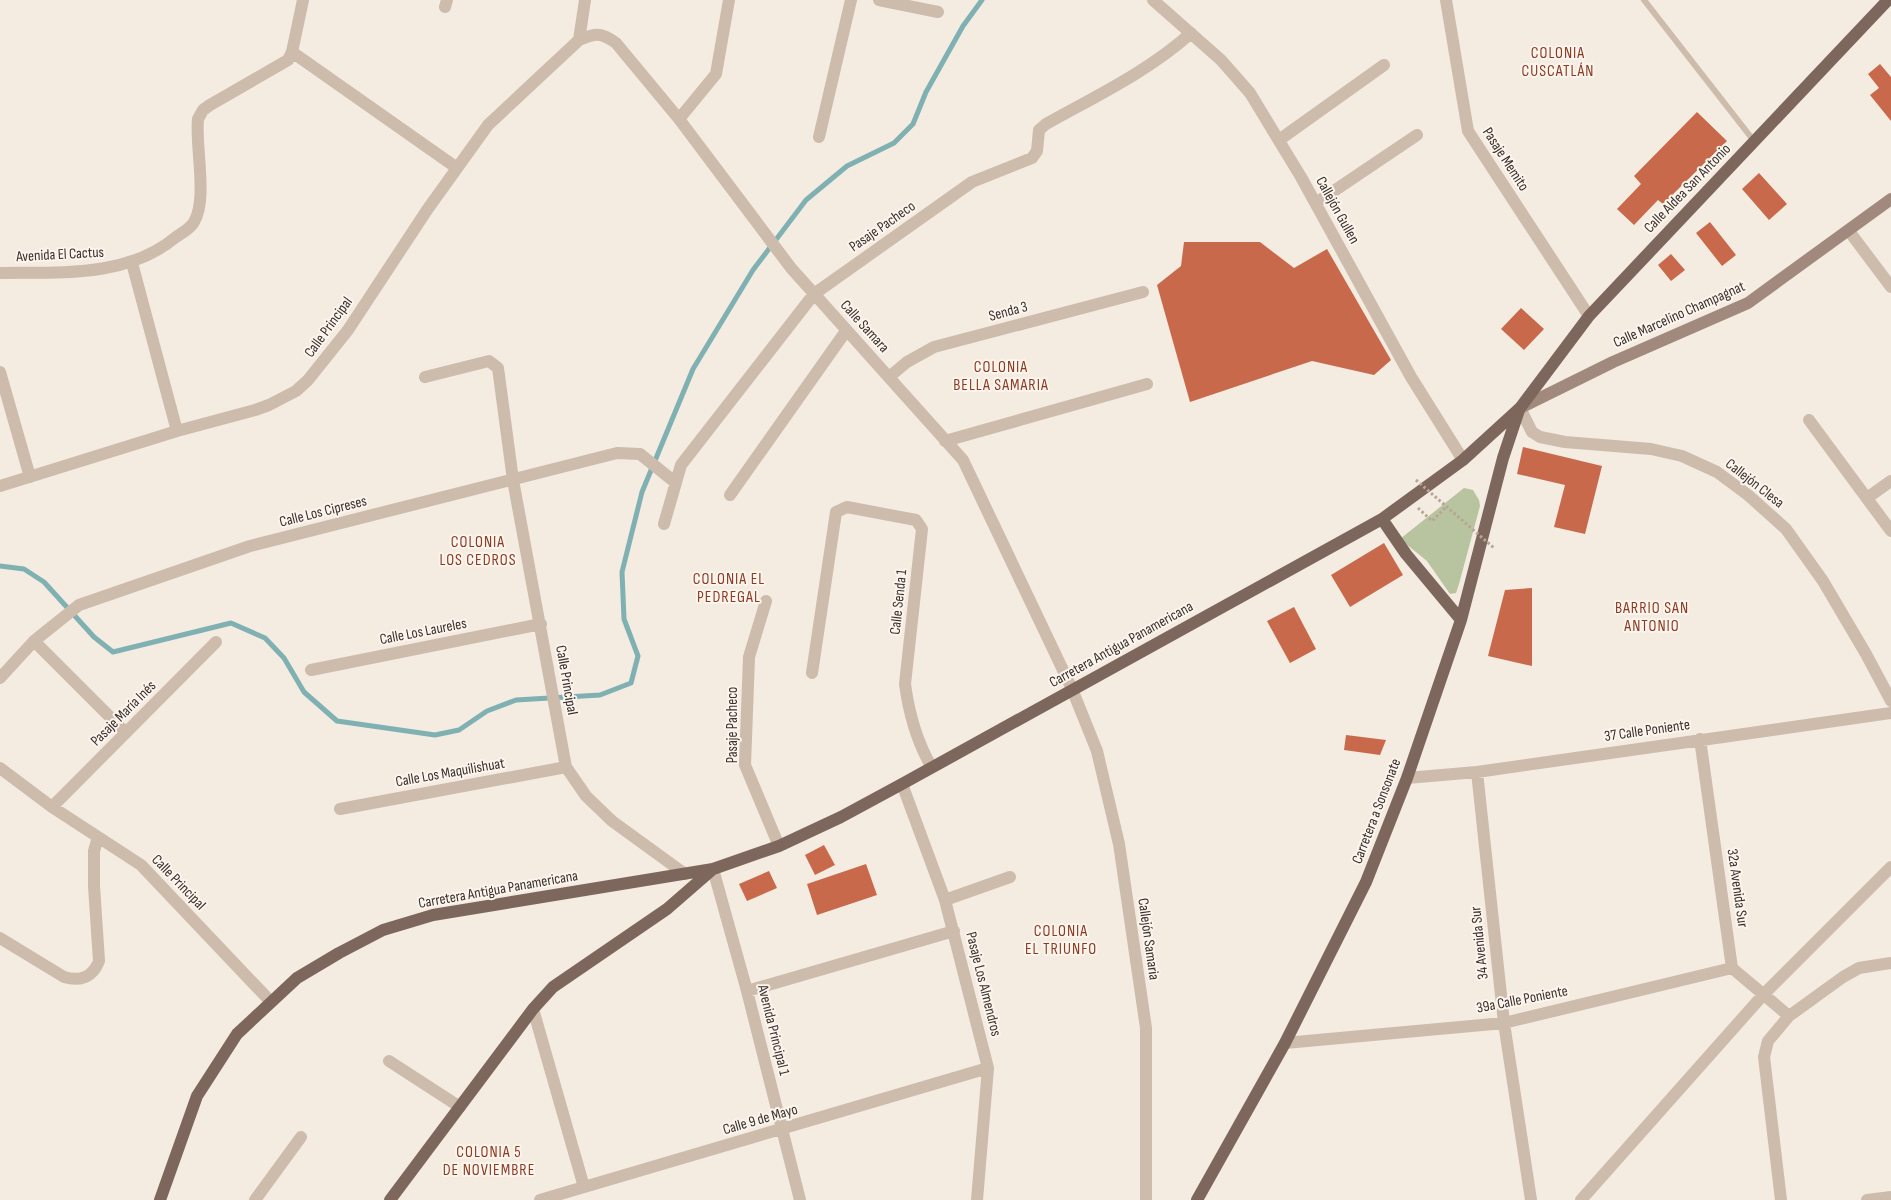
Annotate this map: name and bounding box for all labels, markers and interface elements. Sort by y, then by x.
district label: COLONIA CUSCATLÁN [1521,44,1595,81]
street label: Pasaje Memito [1478,124,1533,195]
street label: Calle Aldea San Antonio [1640,140,1735,237]
street label: Callejón Gullen [1311,173,1364,247]
street label: Pasaje Pacheco [845,197,919,256]
street label: Avenida El Cactus [15,243,104,266]
street label: Calle Marcelino Champagnat [1610,277,1748,352]
street label: Calle Principal [300,293,357,361]
street label: Calle Samara [836,296,893,357]
street label: Senda 3 [987,297,1030,326]
district label: COLONIA BELLA SAMARIA [953,358,1049,395]
street label: Callejón Clesa [1722,455,1788,512]
street label: Calle Los Cipreses [277,491,369,532]
district label: COLONIA LOS CEDROS [440,533,516,570]
street label: Calle Senda 1 [886,568,911,636]
district label: COLONIA EL PEDREGAL [693,570,765,607]
street label: Carretera Antigua Panamericana [1046,597,1197,692]
district label: BARRIO SAN ANTONIO [1615,599,1689,636]
street label: Calle Los Laureles [378,614,468,649]
street label: Calle Principal [551,644,582,716]
street label: Pasaje María Inés [87,677,160,750]
street label: Pasaje Pacheco [723,687,742,763]
street label: 37 Calle Poniente [1603,715,1691,746]
street label: Calle Los Maquilishuat [394,753,507,791]
street label: Carretera a Sonsonate [1348,756,1405,867]
street label: 32a Avenida Sur [1723,848,1753,929]
street label: Calle Principal [147,851,210,914]
street label: Carretera Antigua Panamericana [417,866,579,913]
street label: Callejón Samaria [1133,897,1164,982]
street label: 34 Avenida Sur [1466,905,1493,981]
district label: COLONIA EL TRIUNFO [1025,922,1097,959]
street label: Pasaje Los Almendros [961,930,1006,1038]
street label: 39a Calle Poniente [1475,981,1569,1018]
street label: Avenida Principal 1 [753,982,794,1078]
street label: Calle 9 de Mayo [721,1100,800,1139]
district label: COLONIA 5 DE NOVIEMBRE [443,1143,535,1180]

